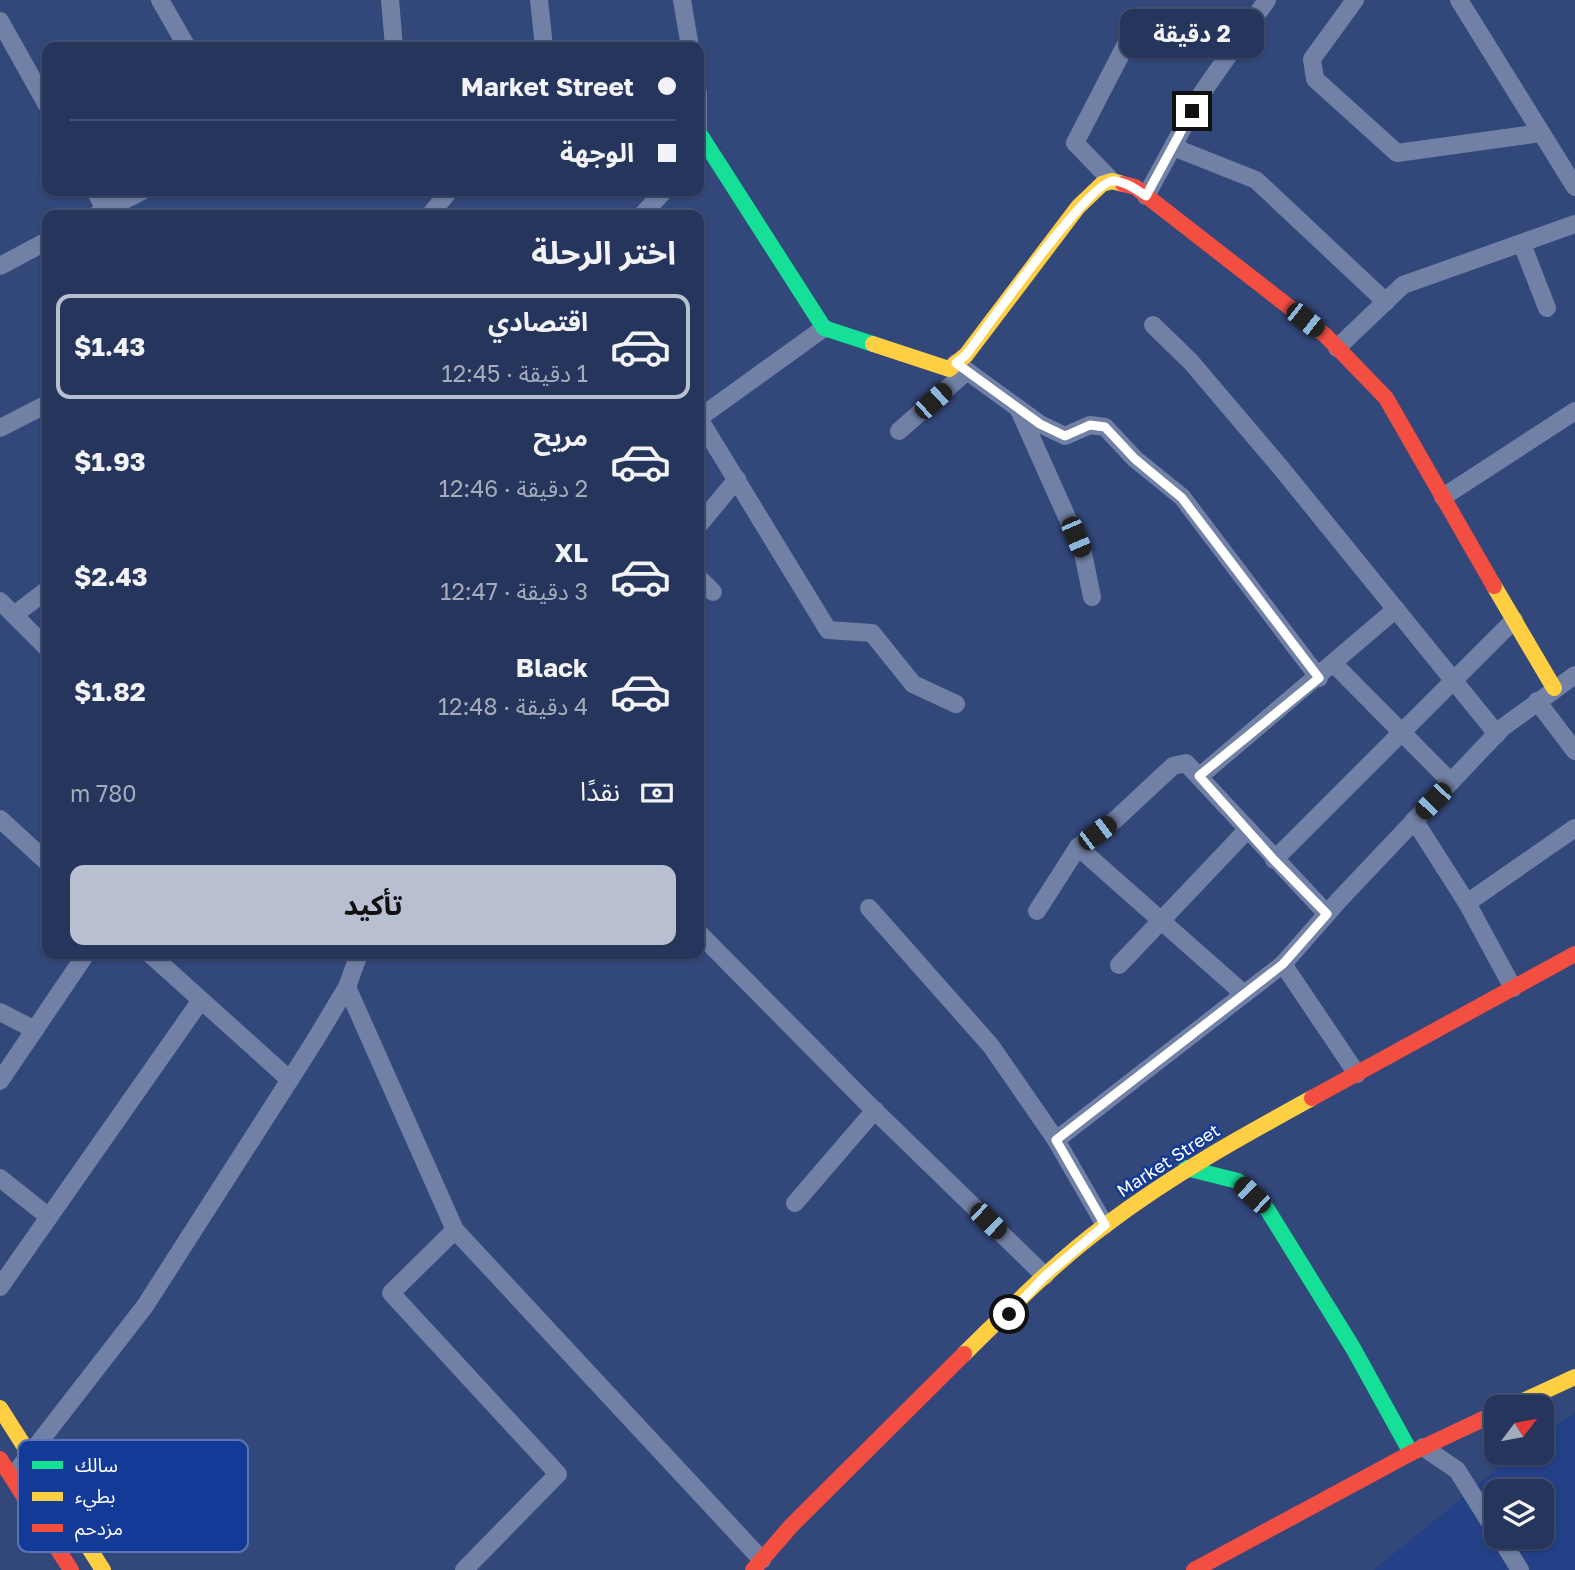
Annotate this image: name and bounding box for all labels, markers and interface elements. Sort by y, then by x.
callout: 2 دقيقة [1120,10,1264,58]
text: 2 دقيقة [1153,19,1231,47]
text: Market Street [461,71,634,102]
route end [1176,95,1208,127]
text: الوجهة [560,137,634,168]
text: اختر الرحلة [531,233,676,271]
car [1282,299,1329,341]
text: اقتصادي [488,306,588,337]
icon: car [609,315,672,378]
text: $1.43 [74,331,145,362]
text: 1 دقيقة · 12:45 [442,359,588,387]
car [911,379,956,423]
text: مريح [533,421,588,452]
icon: car [609,430,672,493]
text: $1.93 [74,446,146,477]
text: 2 دقيقة · 12:46 [439,474,588,502]
car [1059,514,1094,560]
text: XL [554,537,588,568]
icon: car [609,545,672,608]
text: $2.43 [74,561,148,592]
text: 3 دقيقة · 12:47 [440,577,588,605]
text: Black [516,652,588,683]
icon: car [609,660,672,723]
text: $1.82 [74,676,146,707]
text: 4 دقيقة · 12:48 [438,692,588,720]
icon: cash [638,774,676,812]
text: نقدًا [580,776,620,807]
text: 780 m [70,779,137,807]
car [1411,779,1456,823]
car [1074,812,1121,854]
button: تأكيد [70,865,676,945]
street label: Market Street [1113,1119,1223,1201]
car [1230,1173,1275,1217]
car [966,1199,1011,1243]
route start [993,1298,1025,1330]
north arrow [1484,1395,1554,1465]
map controls [1484,1395,1554,1549]
legend [18,1440,248,1552]
text: سالك [75,1453,118,1476]
button: layers [1484,1479,1554,1549]
text: بطيء [75,1484,115,1511]
text: مزدحم [75,1516,123,1543]

